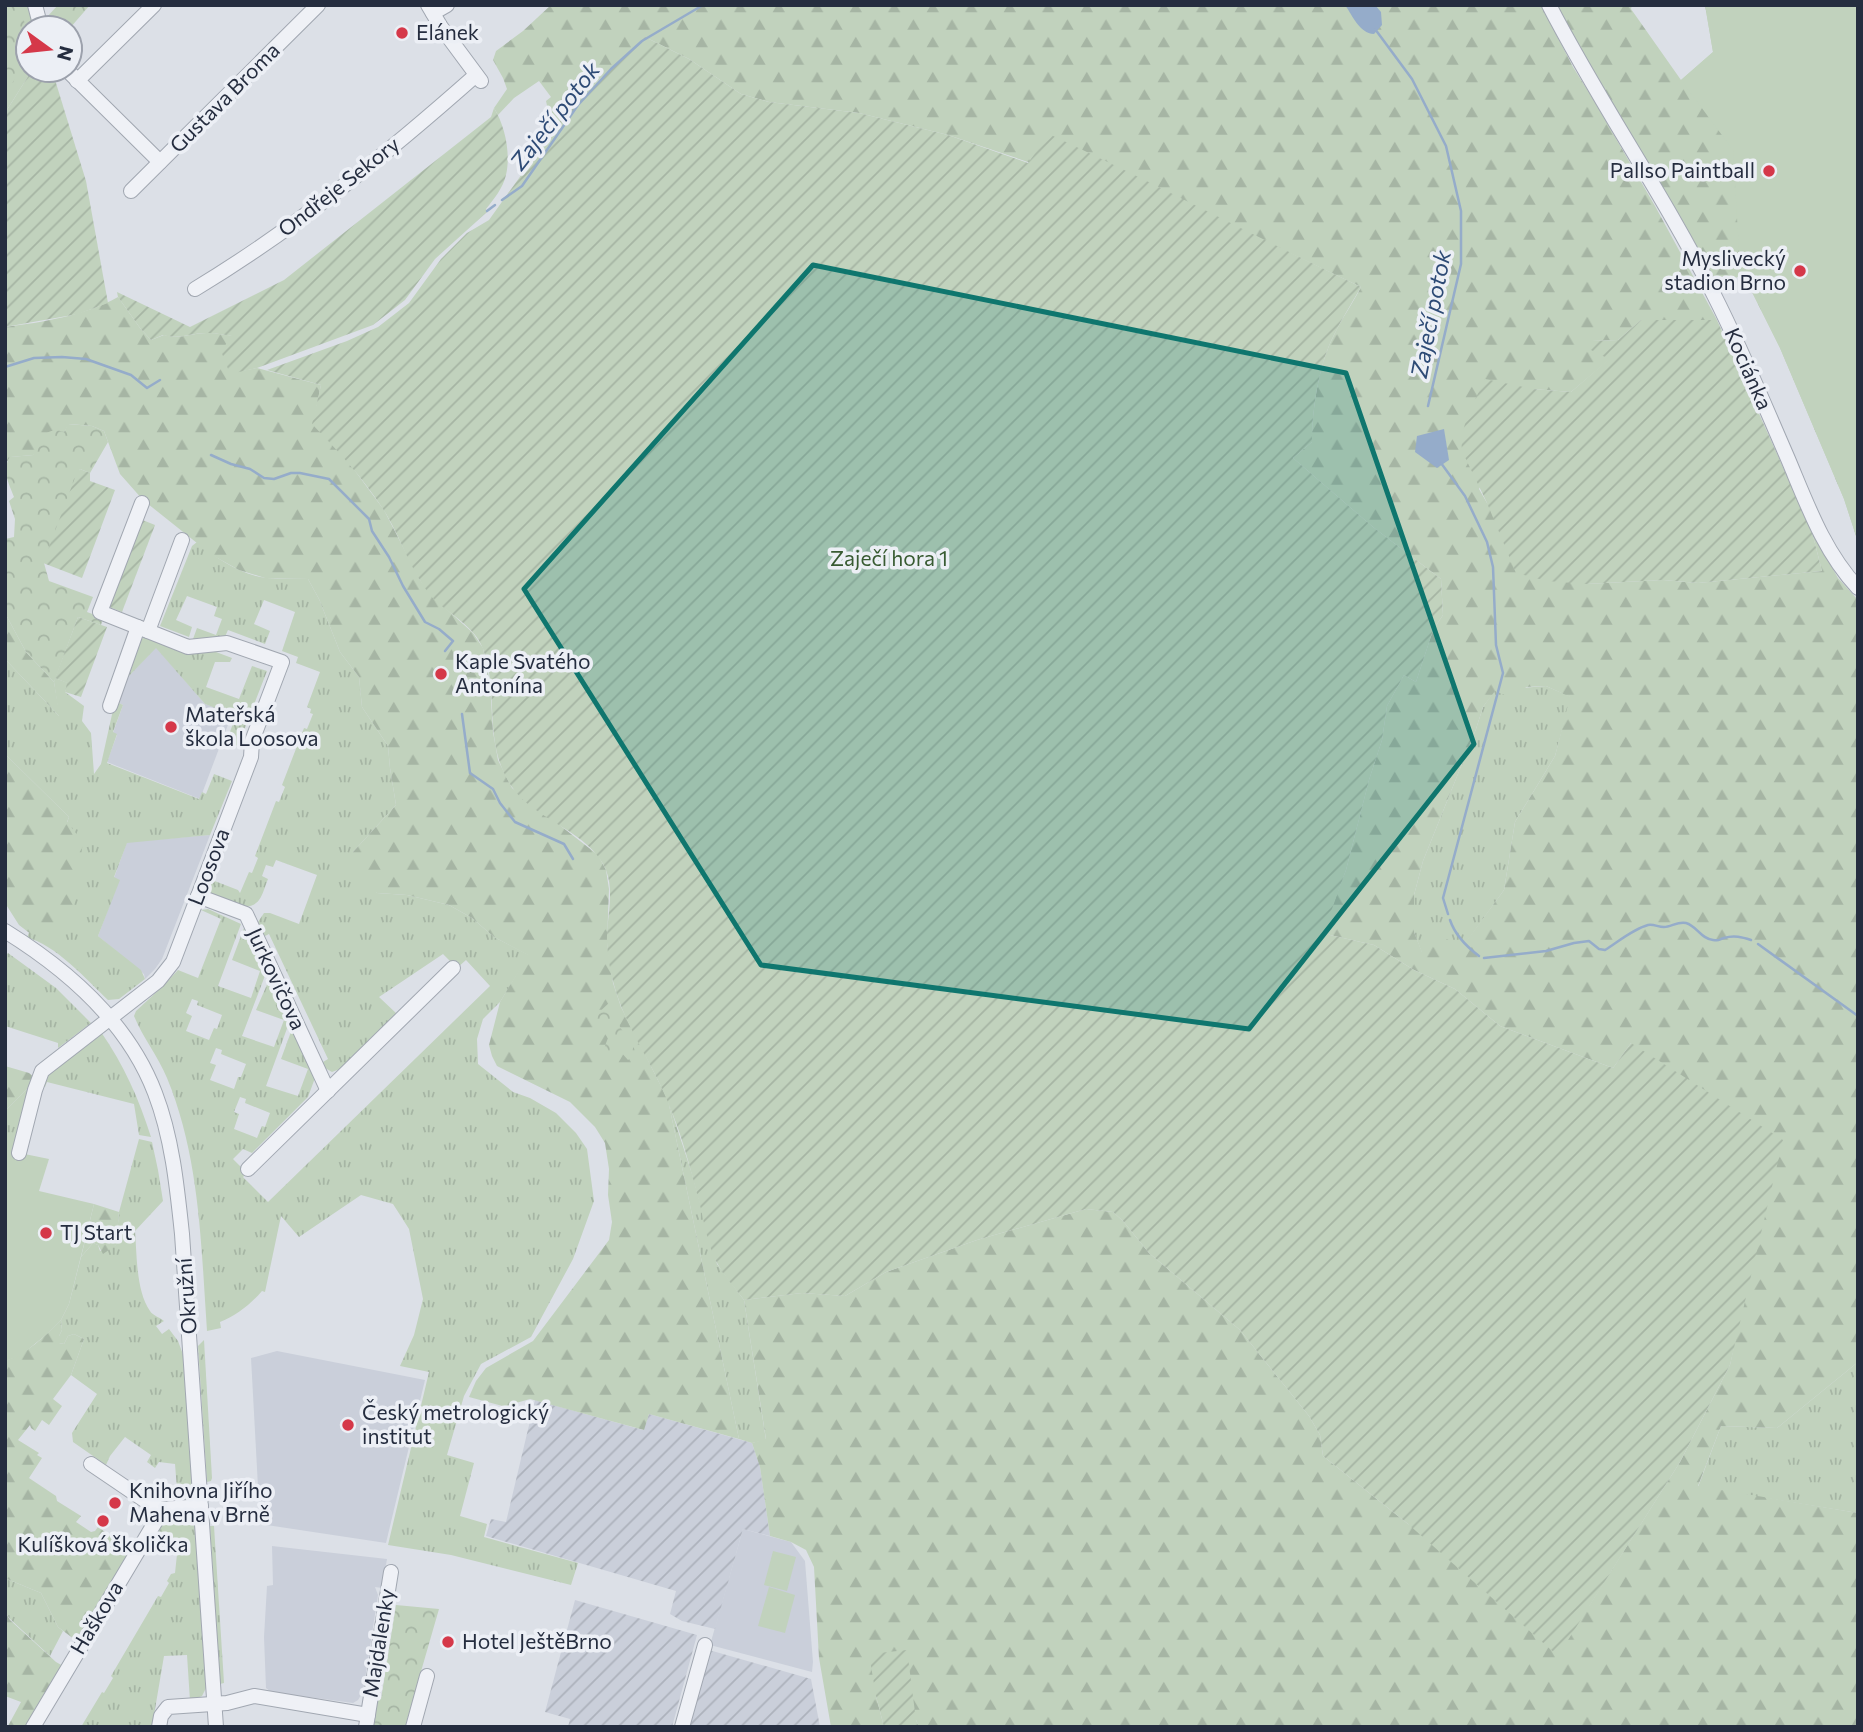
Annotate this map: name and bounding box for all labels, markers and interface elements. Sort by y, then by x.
north arrow [14,14,84,84]
place label: Elánek [416,19,479,44]
marker: Elánek [394,25,410,41]
street label: Gustava Broma [164,37,284,157]
text: N [53,44,79,63]
water label: Zaječí potok [503,55,605,176]
street label: Ondřeje Sekory [272,131,404,241]
place label: Pallso Paintball [1610,157,1755,182]
marker: Pallso Paintball [1761,163,1777,179]
place label: Myslivecký stadion Brno [1664,245,1786,294]
water label: Zaječí potok [1404,247,1456,381]
marker: Myslivecký stadion Brno [1792,263,1808,279]
street label: Kociánka [1720,324,1778,413]
park label: Zaječí hora 1 [830,545,948,570]
place label: Kaple Svatého Antonína [455,648,590,697]
marker: Kaple Svatého Antonína [433,666,449,682]
place label: Mateřská škola Loosova [185,701,319,750]
marker: Mateřská škola Loosova [163,719,179,735]
street label: Loosova [182,825,234,908]
street label: Jurkovičova [243,923,312,1033]
place label: TJ Start [60,1219,132,1244]
marker: TJ Start [38,1225,54,1241]
street label: Okružní [170,1256,201,1335]
place label: Český metrologický institut [362,1399,549,1448]
marker: Český metrologický institut [340,1417,356,1433]
place label: Knihovna Jiřího Mahena v Brně [129,1477,272,1526]
marker: Knihovna Jiřího Mahena v Brně [107,1495,123,1511]
marker: Kulíšková školička [95,1513,111,1529]
place label: Kulíšková školička [18,1531,188,1556]
street label: Haškova [64,1576,127,1658]
street label: Majdalenky [357,1586,398,1699]
place label: Hotel JeštěBrno [462,1628,612,1653]
marker: Hotel JeštěBrno [440,1634,456,1650]

